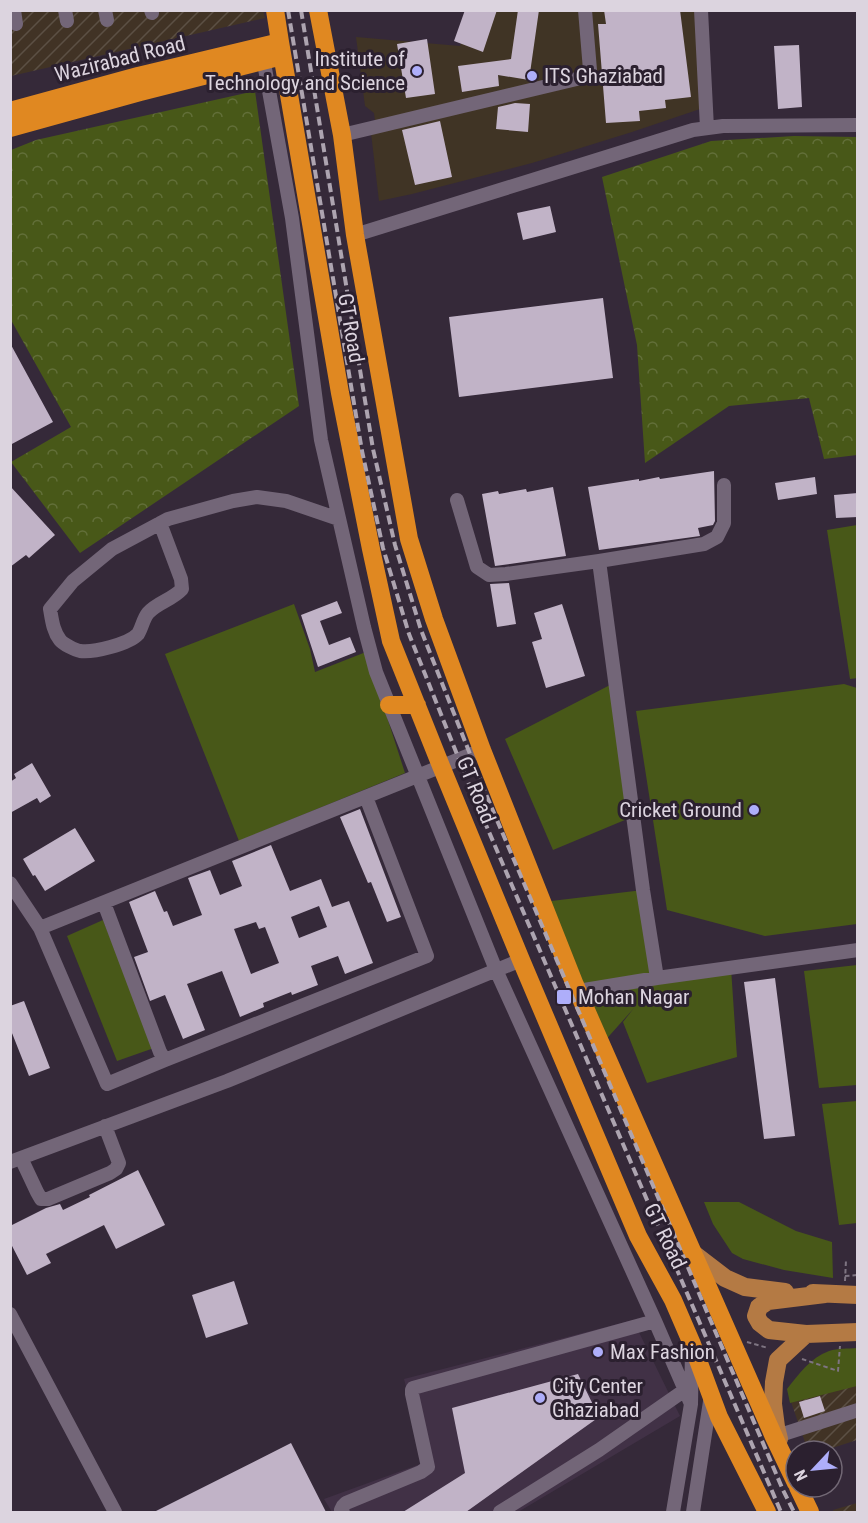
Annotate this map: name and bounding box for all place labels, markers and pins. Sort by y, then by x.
place label: Institute of Technology and Science [205,47,405,95]
marker: Institute of Technology and Science [410,64,424,78]
place label: ITS Ghaziabad [544,64,663,88]
marker: ITS Ghaziabad [525,69,539,83]
place label: Cricket Ground [619,798,742,822]
marker: Cricket Ground [747,803,761,817]
place label: Mohan Nagar [578,985,689,1009]
marker: Mohan Nagar [555,988,573,1006]
place label: Max Fashion [610,1340,715,1364]
marker: Max Fashion [591,1345,605,1359]
place label: City Center Ghaziabad [552,1374,643,1422]
marker: City Center Ghaziabad [533,1391,547,1405]

